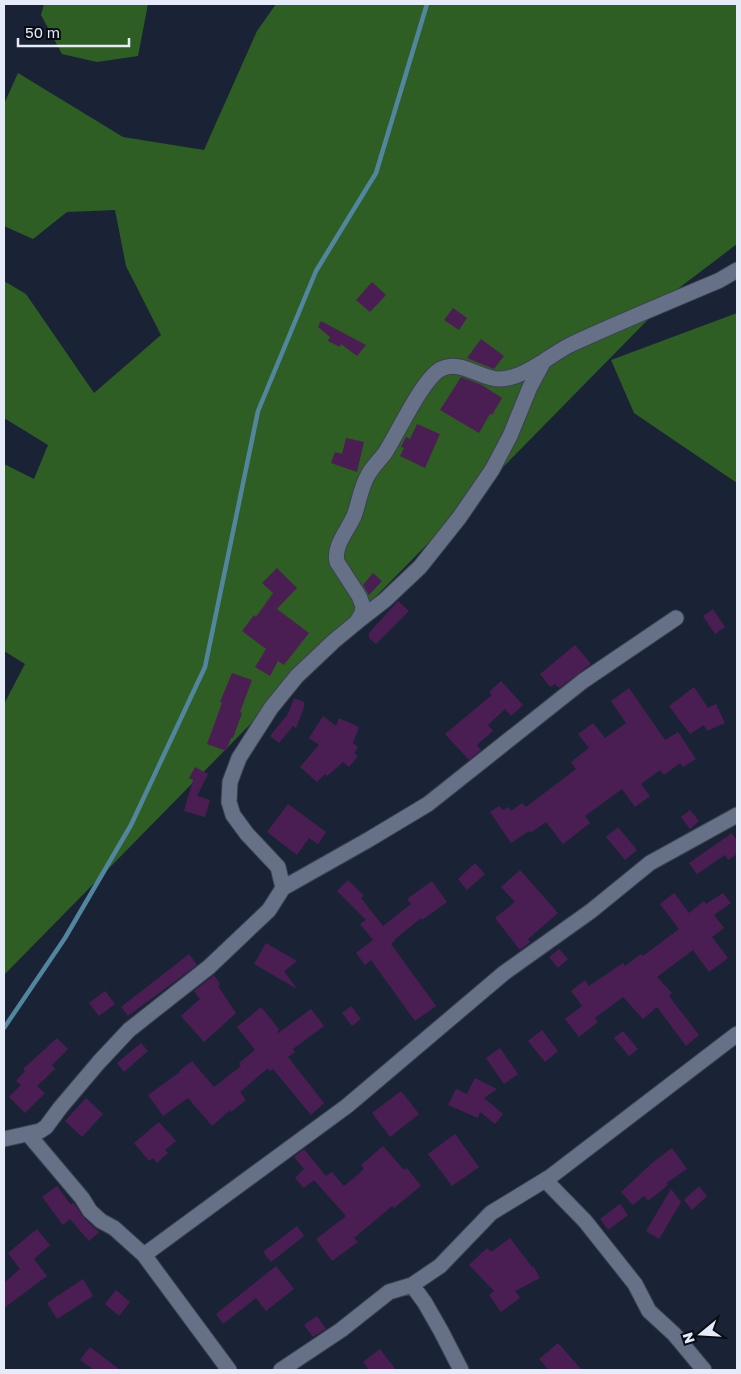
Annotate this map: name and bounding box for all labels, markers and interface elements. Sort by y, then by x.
scale bar [18,15,129,47]
text: 50 m [25,23,60,41]
north arrow [676,1309,726,1359]
text: N [678,1330,698,1346]

